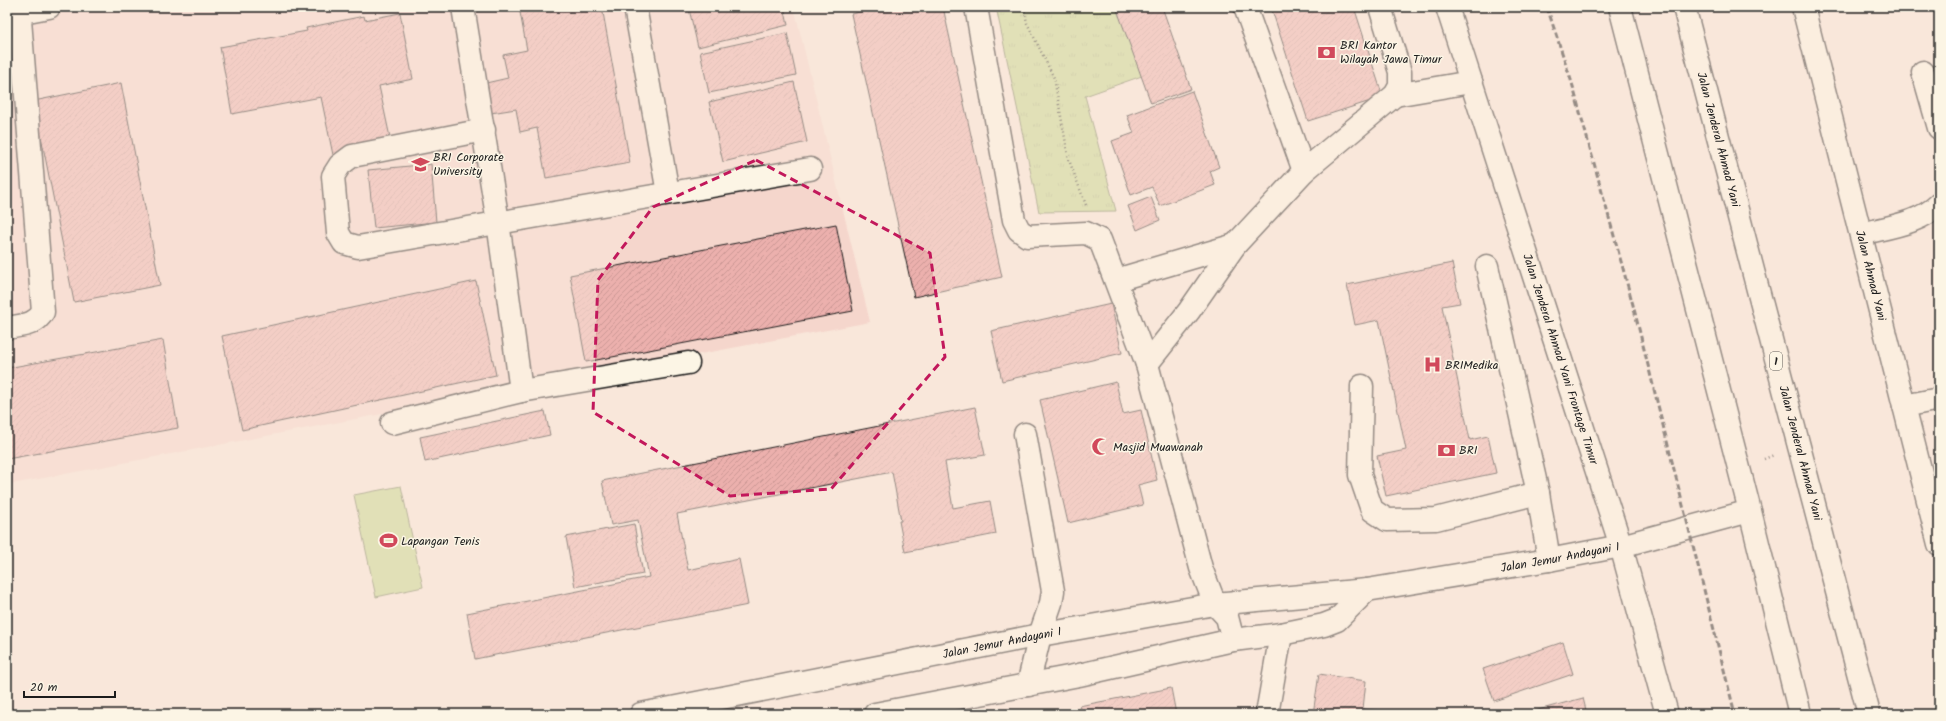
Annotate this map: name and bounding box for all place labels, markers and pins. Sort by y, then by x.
place label: BRI Kantor Wilayah Jawa Timur [1340,36,1443,69]
bank icon: BRI Kantor Wilayah Jawa Timur [1317,42,1337,62]
place label: BRI Corporate University [433,148,504,181]
school or university icon: BRI Corporate University [410,154,430,174]
hospital icon: BRIMedika [1422,355,1442,375]
place label: BRIMedika [1445,356,1499,375]
mosque icon: Masjid Muawanah [1090,437,1110,457]
place label: Masjid Muawanah [1113,438,1203,457]
bank icon: BRI [1436,440,1456,460]
place label: BRI [1459,441,1478,460]
sports icon: Lapangan Tenis [378,531,398,551]
place label: Lapangan Tenis [401,532,480,551]

